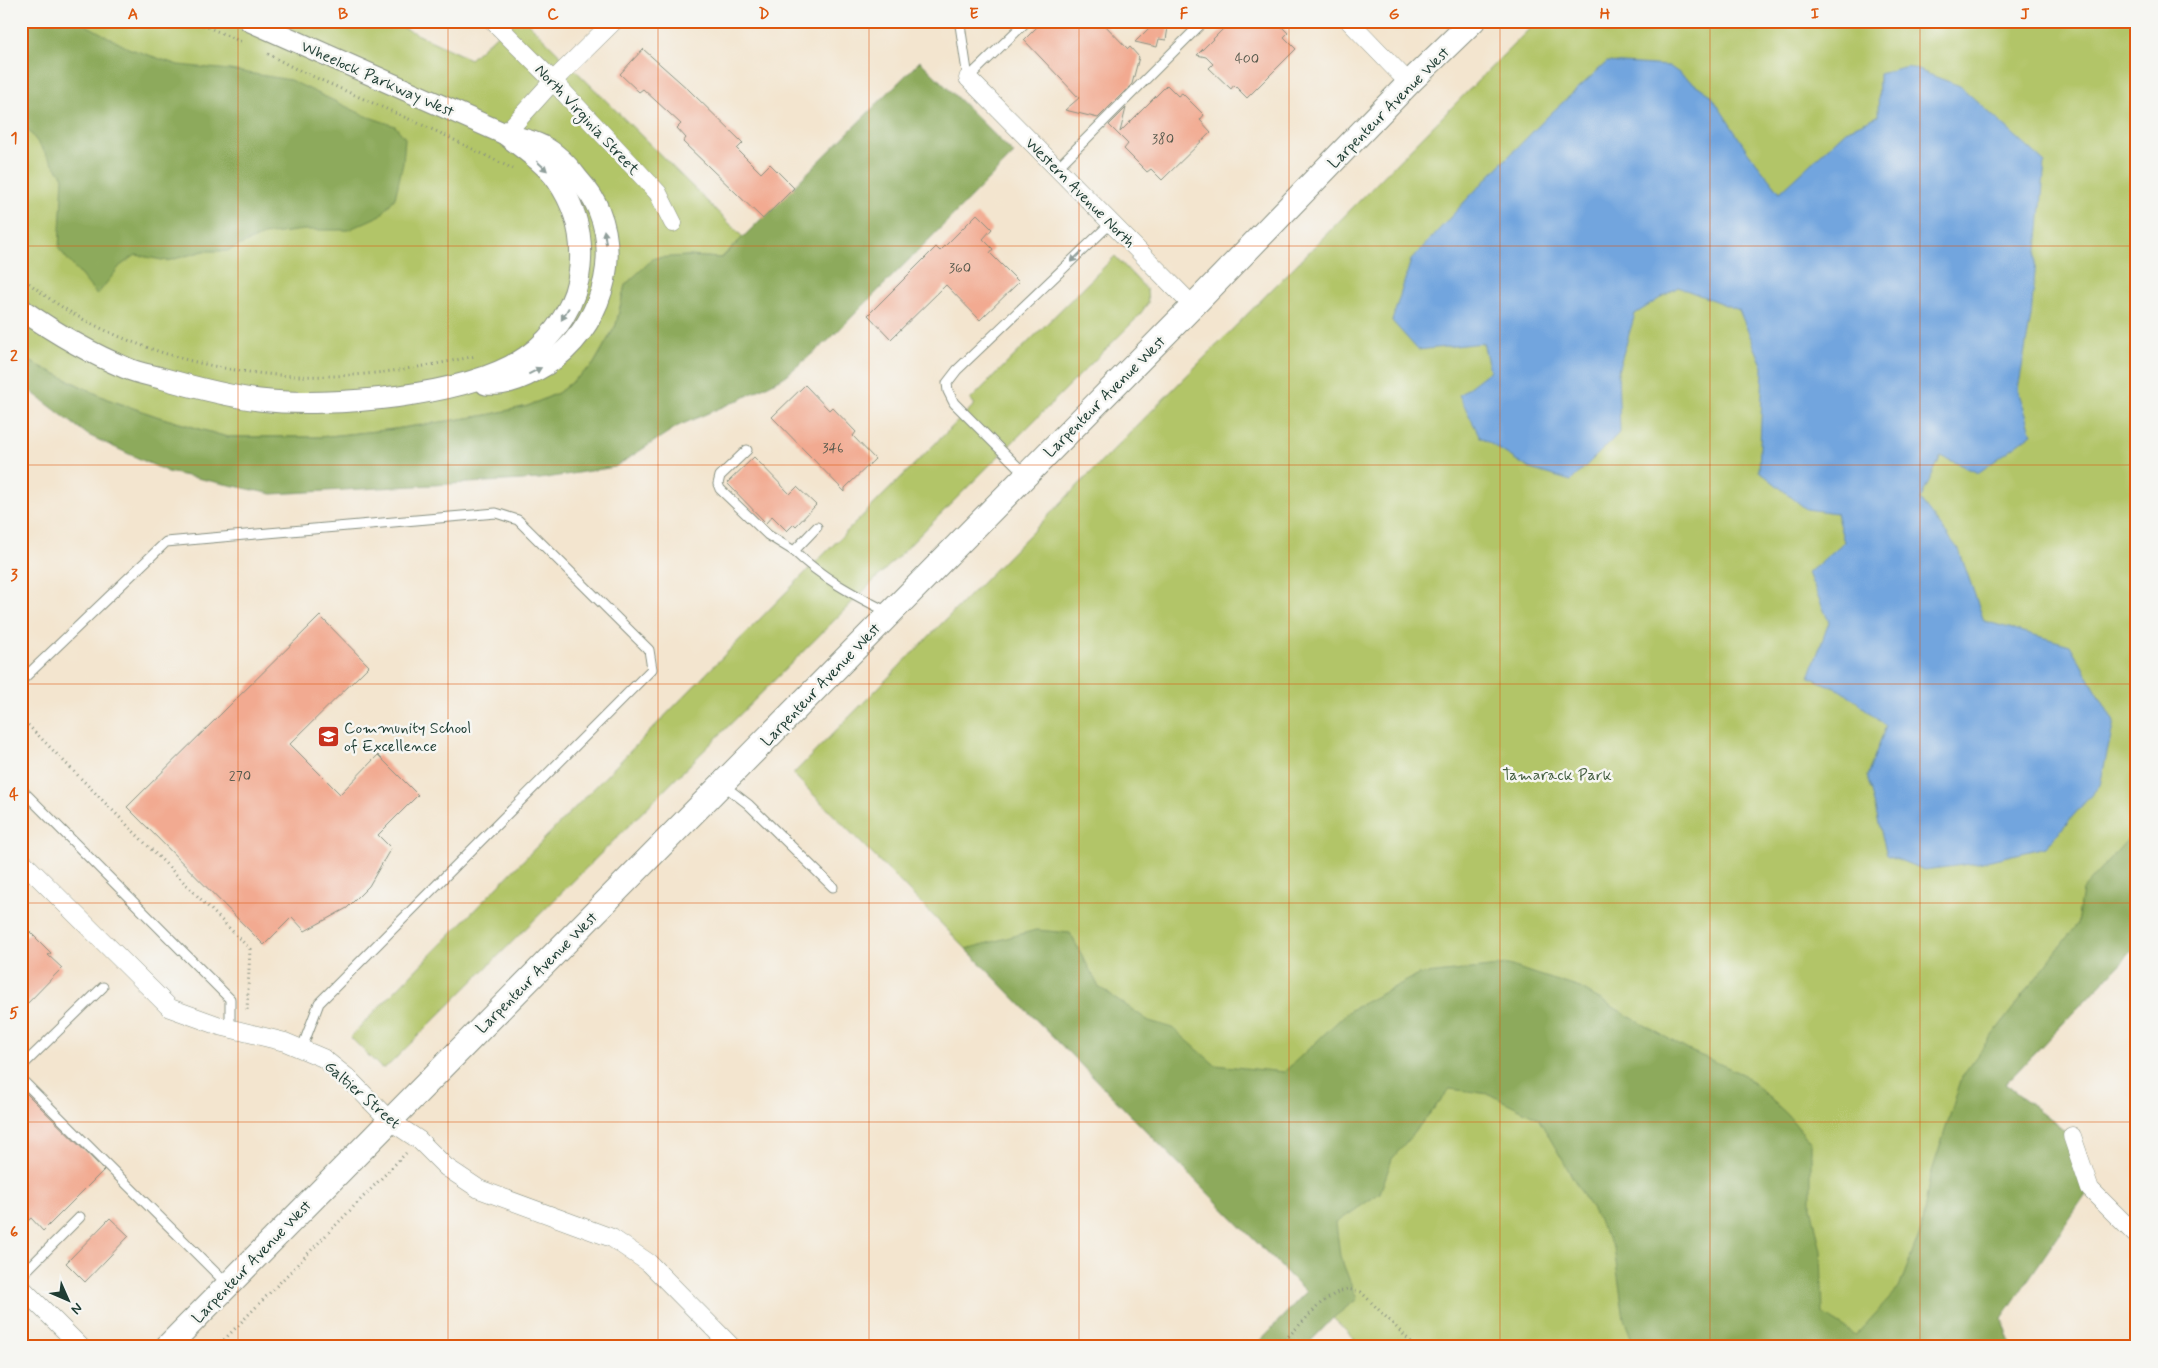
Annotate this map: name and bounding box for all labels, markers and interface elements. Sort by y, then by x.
text: A [128,4,138,25]
text: B [338,4,348,25]
text: C [547,4,559,25]
text: D [758,4,770,25]
text: E [969,4,979,25]
text: F [1180,4,1189,25]
text: G [1389,4,1400,25]
text: H [1600,4,1611,25]
text: I [1811,4,1820,25]
text: J [2020,4,2030,25]
street label: Wheelock Parkway West [298,36,457,123]
street label: Larpenteur Avenue West [1324,43,1454,173]
house number: 400 [1235,50,1259,68]
street label: North Virginia Street [529,60,644,181]
text: 1 [10,128,18,149]
house number: 380 [1152,130,1174,148]
street label: Western Avenue North [1020,133,1140,253]
one-way arrow [536,160,548,172]
one-way arrow [601,229,609,245]
one-way arrow [1070,251,1082,263]
house number: 360 [949,259,971,277]
one-way arrow [561,307,570,321]
street label: Larpenteur Avenue West [1040,332,1170,462]
text: 2 [10,346,18,367]
one-way arrow [528,367,542,375]
house number: 346 [822,439,844,457]
text: 3 [10,565,18,586]
street label: Larpenteur Avenue West [757,619,886,751]
place label: Community School of Excellence [344,718,471,757]
school or university icon: Community School of Excellence [316,724,340,748]
park label: Tamarack Park [1502,765,1612,786]
house number: 270 [229,767,251,785]
text: 4 [9,784,19,805]
street label: Larpenteur Avenue West [472,908,602,1038]
text: 5 [9,1003,19,1024]
street label: Galtier Street [320,1056,405,1134]
street label: Larpenteur Avenue West [188,1196,317,1328]
text: 6 [10,1222,18,1243]
north arrow [42,1276,92,1326]
text: N [67,1299,86,1318]

